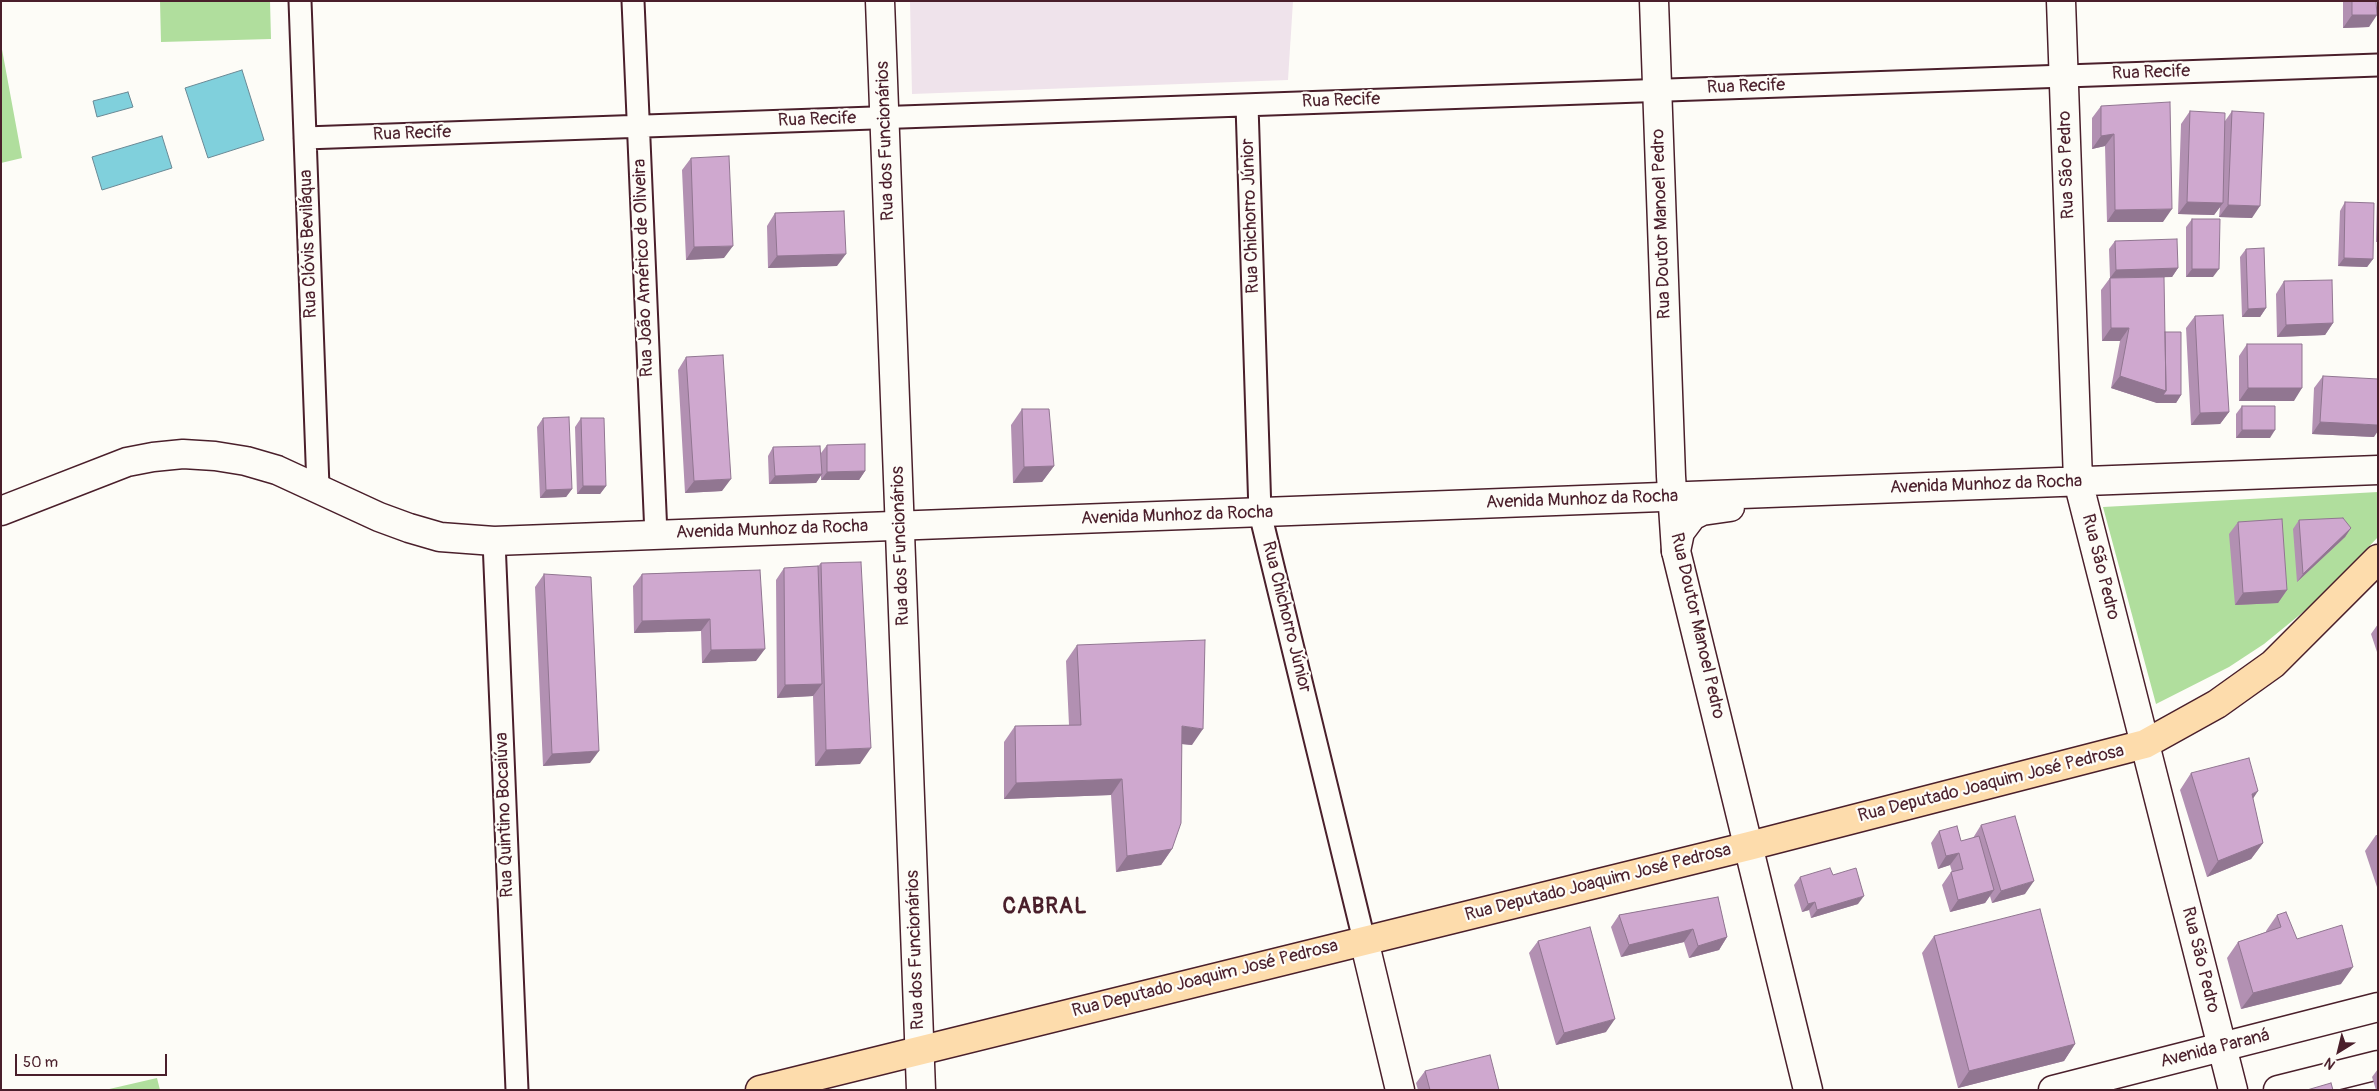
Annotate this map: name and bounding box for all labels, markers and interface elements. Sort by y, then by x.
street label: Rua dos Funcionários [872,61,900,221]
street label: Rua Recife [2111,61,2191,85]
street label: Rua Recife [1706,75,1786,99]
street label: Rua Recife [1301,89,1381,113]
street label: Rua Recife [777,108,857,132]
street label: Rua São Pedro [2054,110,2080,220]
street label: Rua Recife [372,122,452,146]
street label: Rua Doutor Manoel Pedro [1648,128,1676,320]
street label: Rua Chichorro Júnior [1237,138,1265,294]
street label: Rua João Américo de Oliveira [629,159,659,377]
street label: Rua Clóvis Beviláqua [296,169,322,319]
street label: Rua dos Funcionários [887,466,915,626]
street label: Avenida Munhoz da Rocha [1889,471,2083,499]
street label: Avenida Munhoz da Rocha [1485,486,1679,514]
street label: Avenida Munhoz da Rocha [1080,502,1274,530]
street label: Rua São Pedro [2076,512,2124,622]
street label: Avenida Munhoz da Rocha [675,516,869,544]
street label: Rua Doutor Manoel Pedro [1665,531,1729,721]
street label: Rua Chichorro Júnior [1257,539,1315,695]
street label: Rua Quintino Bocaiúva [491,732,519,898]
street label: Rua Deputado Joaquim José Pedrosa [1856,740,2126,828]
street label: Rua Deputado Joaquim José Pedrosa [1463,839,1733,927]
street label: Rua dos Funcionários [902,870,930,1030]
district label: CABRAL [1002,894,1088,920]
street label: Rua São Pedro [2176,905,2224,1015]
street label: Rua Deputado Joaquim José Pedrosa [1070,935,1340,1023]
street label: Avenida Paraná [2158,1025,2272,1073]
north arrow [2314,1026,2364,1076]
scale bar [18,1044,170,1076]
text: 50 m [23,1053,58,1072]
text: N [2321,1054,2339,1073]

